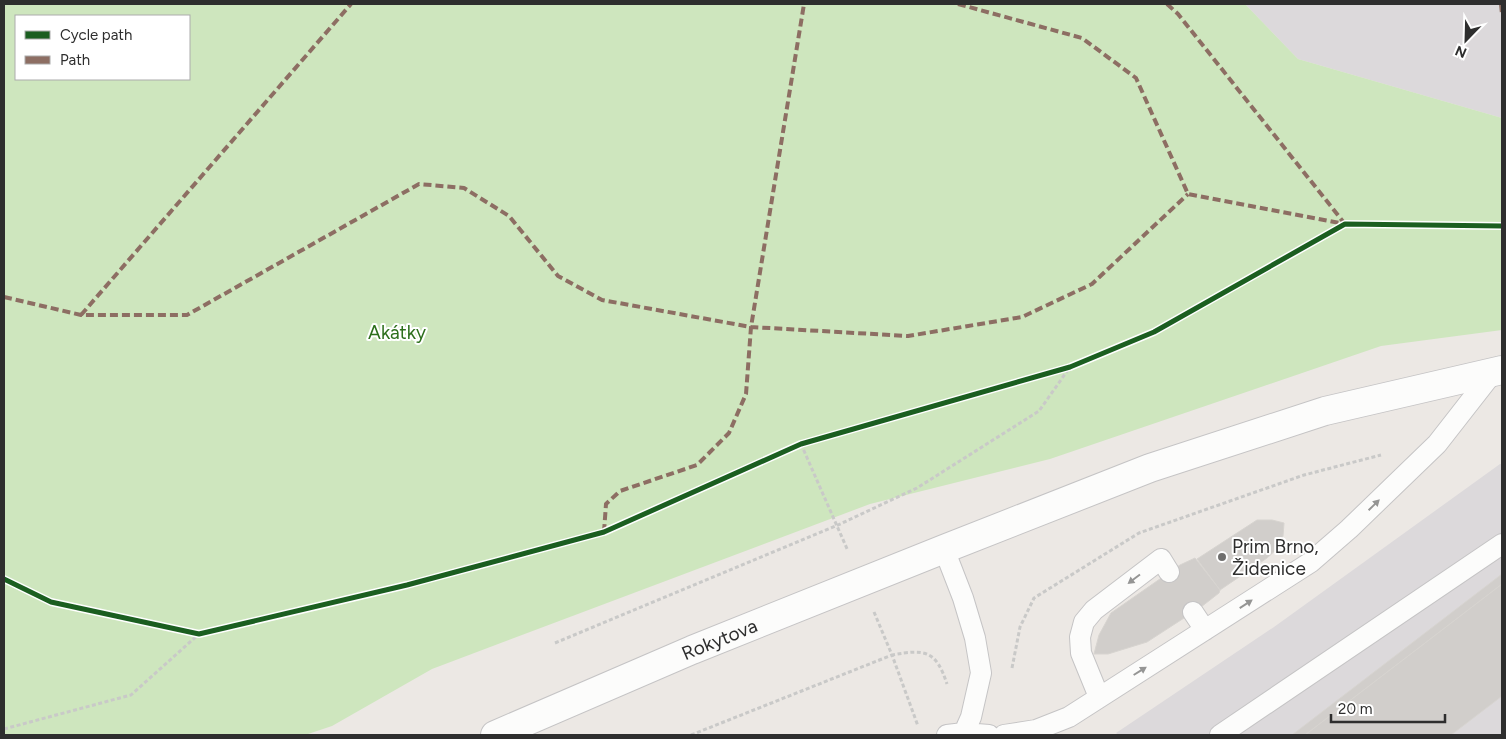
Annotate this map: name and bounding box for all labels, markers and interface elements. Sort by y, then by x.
legend [15,15,190,80]
north arrow [1441,15,1491,65]
text: Cycle path [60,26,132,44]
text: N [1453,42,1469,61]
text: Path [60,51,90,69]
park label: Akátky [368,321,426,344]
one-way arrow [1368,499,1380,511]
place label: Prim Brno, Židenice [1232,535,1319,580]
marker: Prim Brno, Židenice [1216,551,1228,563]
one-way arrow [1128,574,1141,585]
one-way arrow [1239,599,1253,609]
street label: Rokytova [678,614,760,665]
one-way arrow [1134,666,1147,676]
scale bar [1331,692,1445,724]
text: 20 m [1338,700,1372,718]

